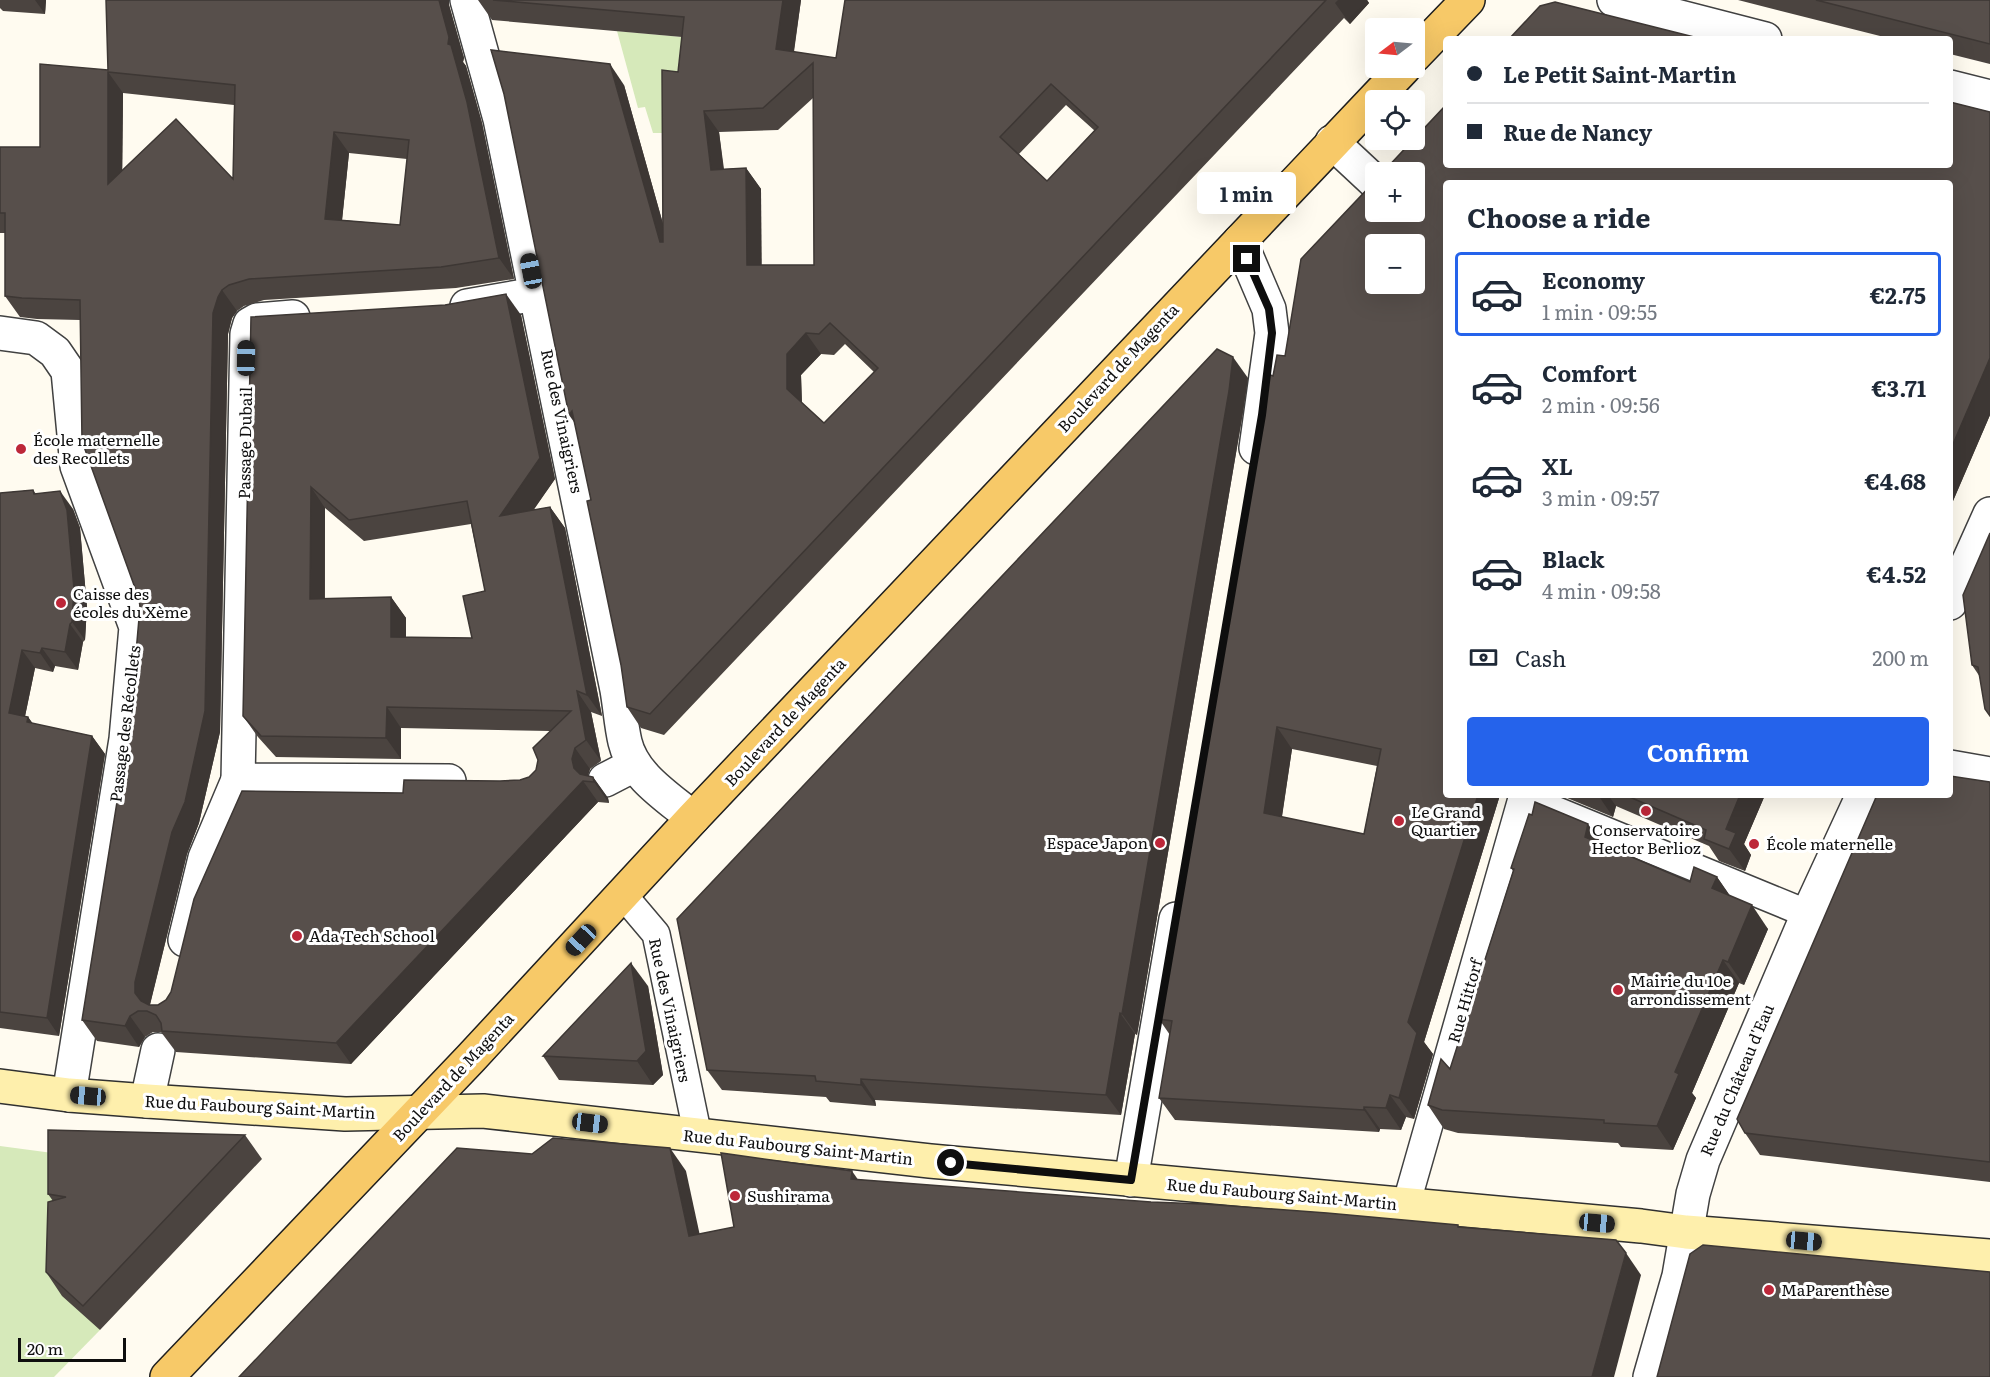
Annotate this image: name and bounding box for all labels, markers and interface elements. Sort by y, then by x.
north arrow [1365,18,1425,78]
map controls [1365,18,1425,294]
text: Le Petit Saint-Martin [1503,57,1736,90]
button: locate [1365,90,1425,150]
text: Rue de Nancy [1503,115,1652,148]
button: + [1365,162,1425,222]
callout: 1 min [1198,172,1296,214]
text: 1 min [1220,178,1273,208]
text: Choose a ride [1467,196,1650,236]
button: − [1365,234,1425,294]
route end [1233,245,1260,272]
car [519,252,543,290]
text: Economy [1542,263,1645,296]
icon: car [1470,267,1524,321]
text: €2.75 [1870,278,1926,311]
text: 1 min · 09:55 [1542,296,1657,326]
street label: Boulevard de Magenta [1051,297,1184,437]
car [237,340,255,376]
street label: Rue des Vinaigriers [536,346,590,495]
text: Comfort [1542,356,1637,389]
icon: car [1470,360,1524,414]
text: €3.71 [1872,371,1926,404]
street label: Passage Dubail [231,387,257,499]
text: 2 min · 09:56 [1542,389,1660,419]
place label: École maternelle des Recollets [33,427,160,469]
marker: École maternelle des Recollets [14,442,28,456]
text: XL [1542,449,1573,482]
icon: car [1470,453,1524,507]
text: €4.68 [1864,464,1926,497]
text: 3 min · 09:57 [1542,482,1660,512]
text: Black [1542,542,1604,575]
icon: car [1470,546,1524,600]
text: €4.52 [1867,557,1926,590]
text: 4 min · 09:58 [1542,575,1661,605]
place label: Caisse des écoles du Xème [73,581,188,623]
marker: Caisse des écoles du Xème [54,596,68,610]
icon: cash [1467,641,1500,674]
text: Cash [1515,641,1566,674]
text: 200 m [1872,642,1929,672]
street label: Passage des Récollets [102,644,146,804]
street label: Boulevard de Magenta [718,651,851,791]
button: Confirm [1467,717,1929,786]
place label: Le Grand Quartier [1411,799,1481,841]
marker: Conservatoire Hector Berlioz [1639,804,1653,818]
marker: Le Grand Quartier [1392,814,1406,828]
place label: Conservatoire Hector Berlioz [1591,817,1701,859]
place label: Espace Japon [1046,830,1148,854]
place label: École maternelle [1766,831,1893,855]
marker: Espace Japon [1153,836,1167,850]
marker: École maternelle [1747,837,1761,851]
car [562,921,600,959]
place label: Ada Tech School [309,923,435,947]
marker: Ada Tech School [290,929,304,943]
street label: Rue des Vinaigriers [644,935,698,1084]
street label: Rue Hittorf [1441,954,1488,1046]
place label: Mairie du 10e arrondissement [1630,968,1752,1010]
marker: Mairie du 10e arrondissement [1611,983,1625,997]
street label: Rue du Château d'Eau [1693,1000,1779,1160]
street label: Boulevard de Magenta [386,1006,519,1146]
car [69,1085,107,1107]
street label: Rue du Faubourg Saint-Martin [144,1088,377,1124]
car [571,1112,609,1134]
street label: Rue du Faubourg Saint-Martin [682,1122,915,1170]
route start [937,1149,964,1176]
street label: Rue du Faubourg Saint-Martin [1166,1171,1399,1215]
place label: Sushirama [747,1183,830,1207]
marker: Sushirama [728,1189,742,1203]
car [1578,1212,1616,1234]
car [1785,1230,1823,1252]
place label: MaParenthèse [1781,1277,1890,1301]
marker: MaParenthèse [1762,1283,1776,1297]
scale bar [18,1335,126,1362]
text: 20 m [27,1336,63,1360]

